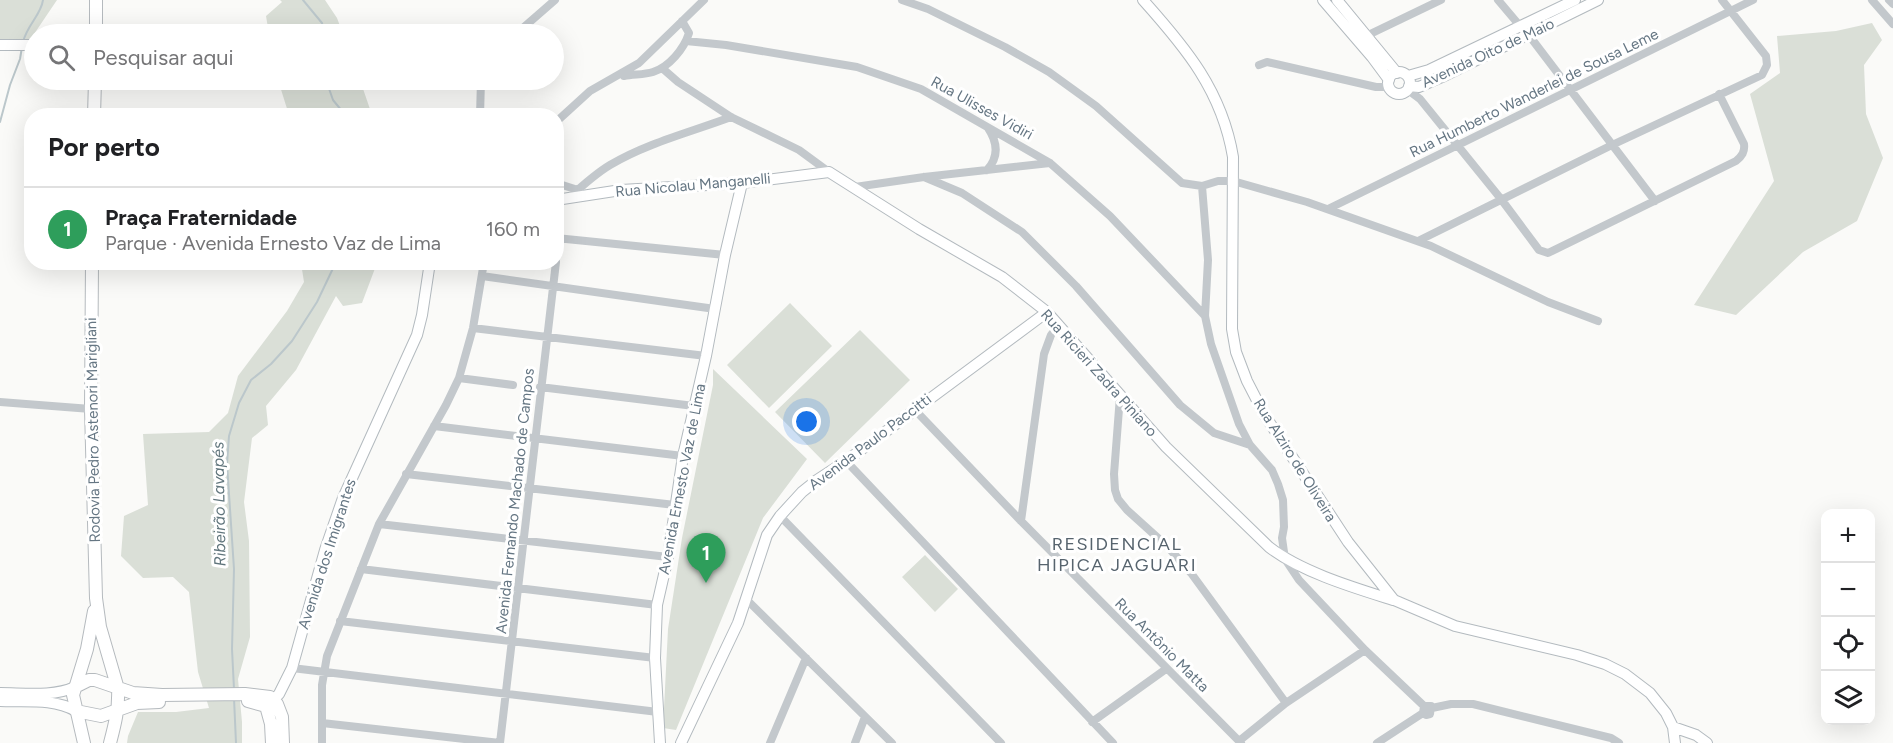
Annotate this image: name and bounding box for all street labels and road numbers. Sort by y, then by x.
street label: Avenida Oito de Maio [1419,14,1557,92]
street label: Rua Humberto Wanderlei de Sousa Leme [1407,25,1661,161]
street label: Rua Ulisses Vidiri [928,72,1036,144]
street label: Rua Nicolau Manganelli [615,169,771,201]
street label: Rua Ricieri Zadra Piniano [1037,306,1161,441]
street label: Rodovia Pedro Astenori Marigliani [82,317,104,543]
street label: Avenida Fernando Machado de Campos [492,367,538,635]
street label: Avenida Ernesto Vaz de Lima [655,382,709,576]
street label: Avenida Paulo Paccitti [805,390,935,494]
street label: Rua Alziro de Oliveira [1250,395,1340,525]
street label: Avenida dos Imigrantes [294,477,360,631]
street label: Rua Antônio Matta [1111,594,1213,696]

